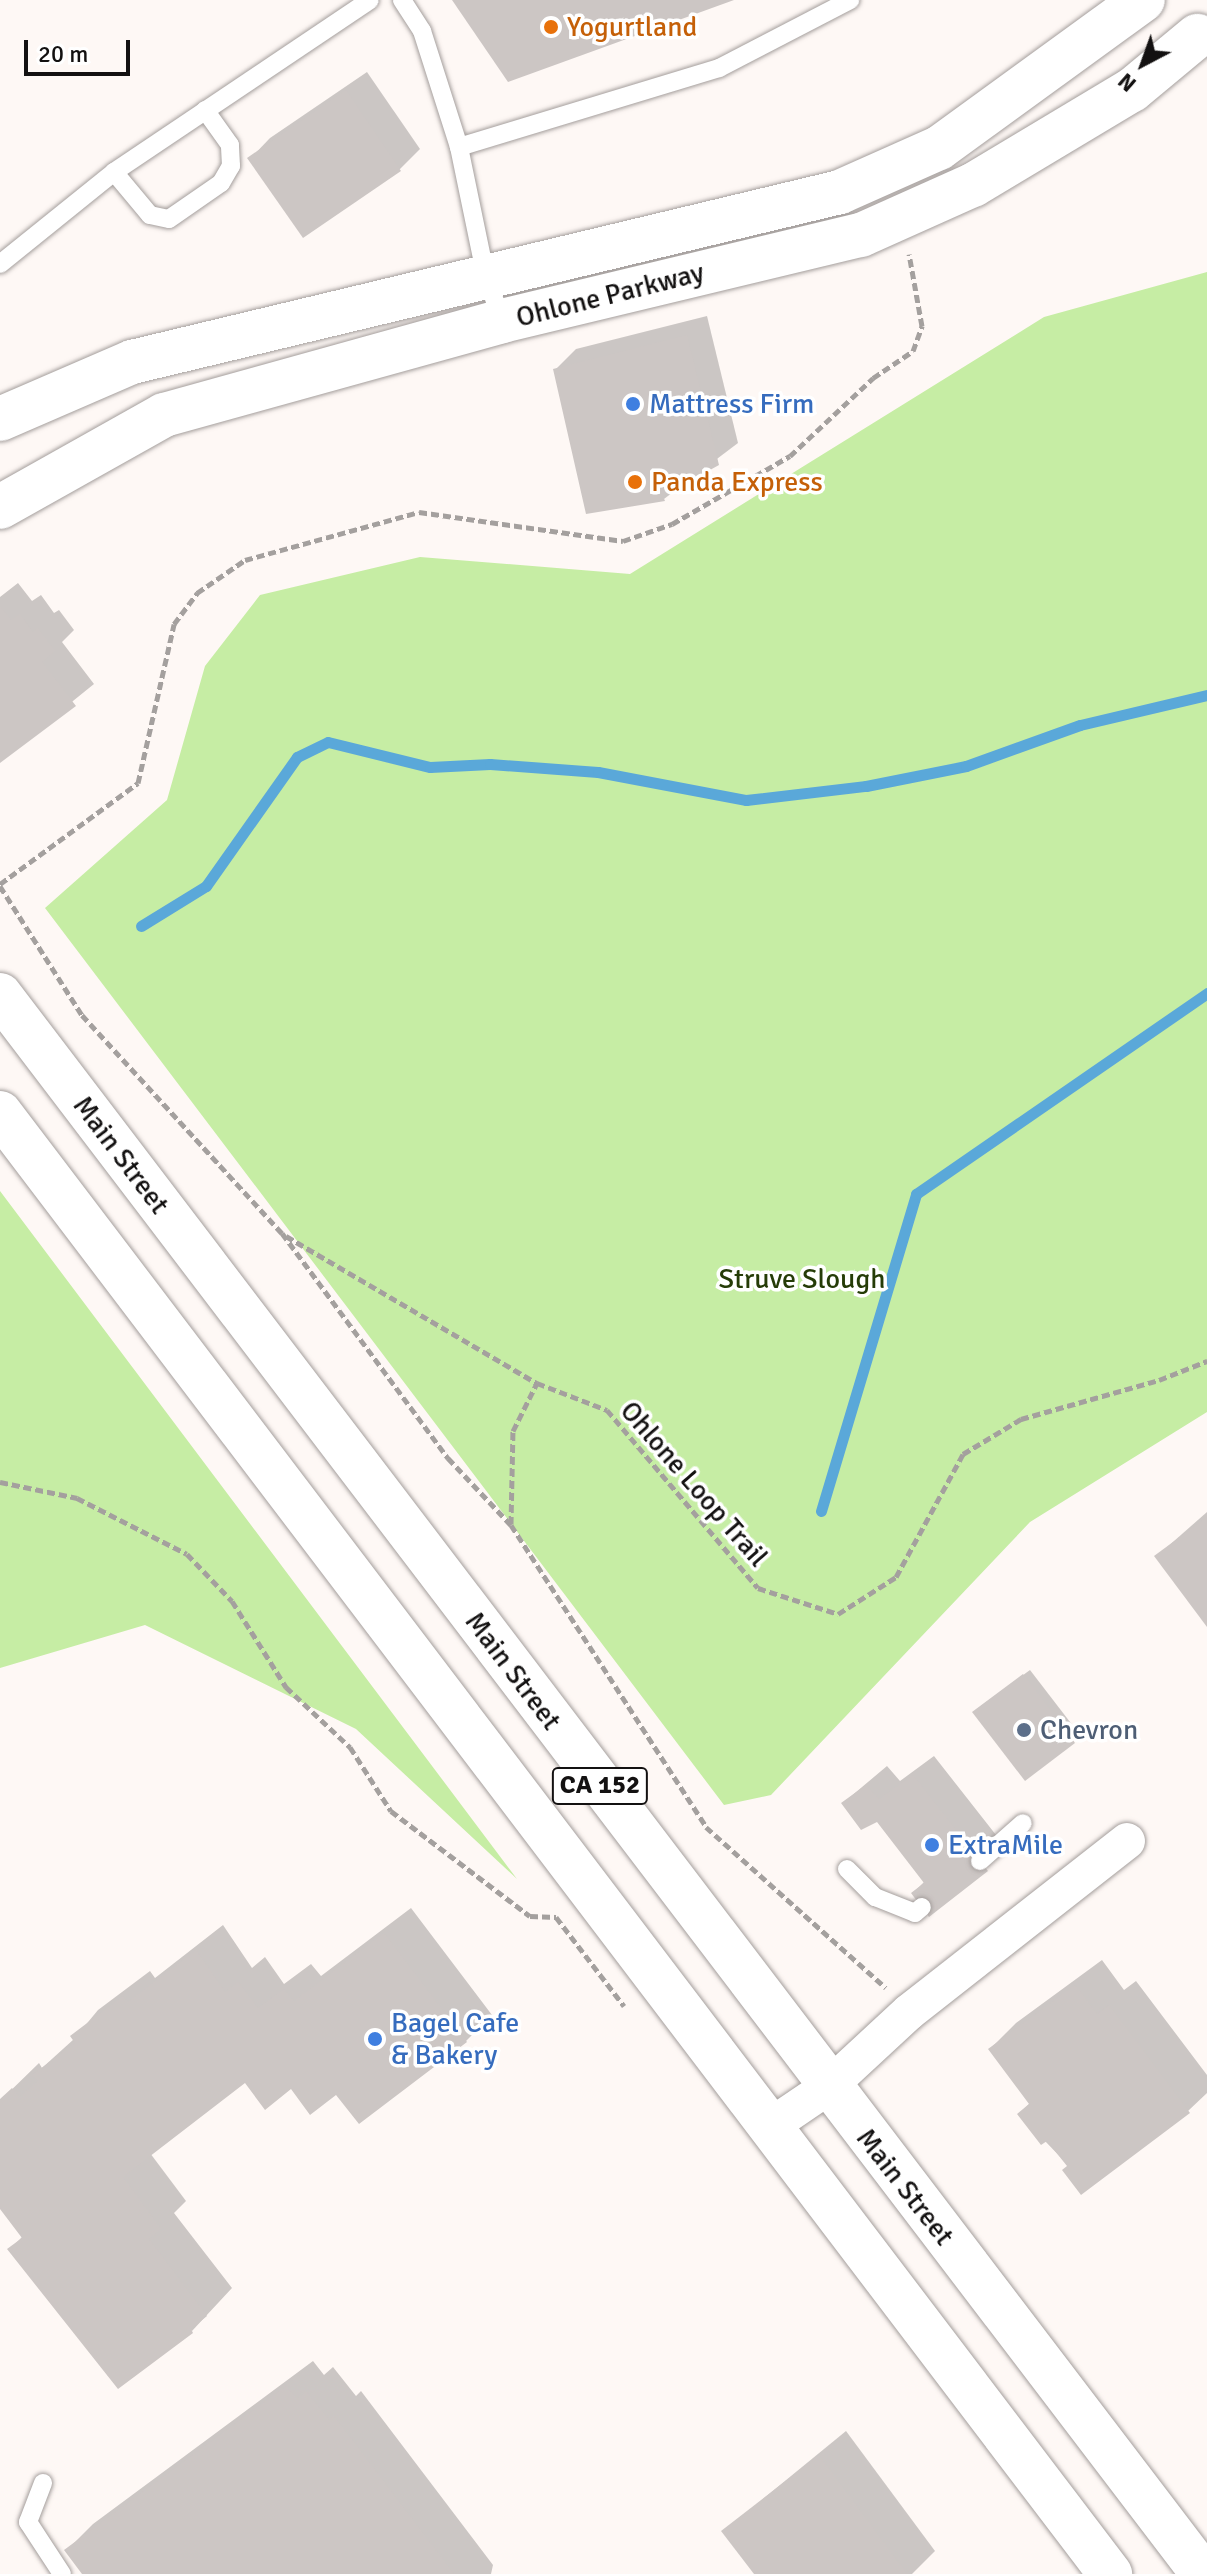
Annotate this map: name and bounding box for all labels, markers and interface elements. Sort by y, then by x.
place label: Yogurtland [567,10,697,44]
marker: Yogurtland [542,18,560,36]
scale bar [28,24,134,74]
north arrow [1103,24,1183,104]
text: 20 m [38,39,88,69]
text: N [1112,67,1142,98]
street label: Ohlone Parkway [513,255,707,335]
place label: Mattress Firm [649,387,814,421]
marker: Mattress Firm [624,395,642,413]
place label: Panda Express [651,465,823,499]
marker: Panda Express [626,473,644,491]
street label: Main Street [66,1089,176,1221]
park label: Struve Slough [719,1262,885,1296]
street label: Ohlone Loop Trail [613,1394,775,1574]
street label: Main Street [458,1605,568,1737]
place label: Chevron [1040,1713,1138,1747]
marker: Chevron [1015,1721,1033,1739]
road number: CA 152 [550,1764,650,1808]
place label: ExtraMile [948,1828,1063,1862]
marker: ExtraMile [923,1836,941,1854]
place label: Bagel Cafe & Bakery [391,2006,519,2072]
marker: Bagel Cafe & Bakery [366,2030,384,2048]
street label: Main Street [849,2122,961,2252]

